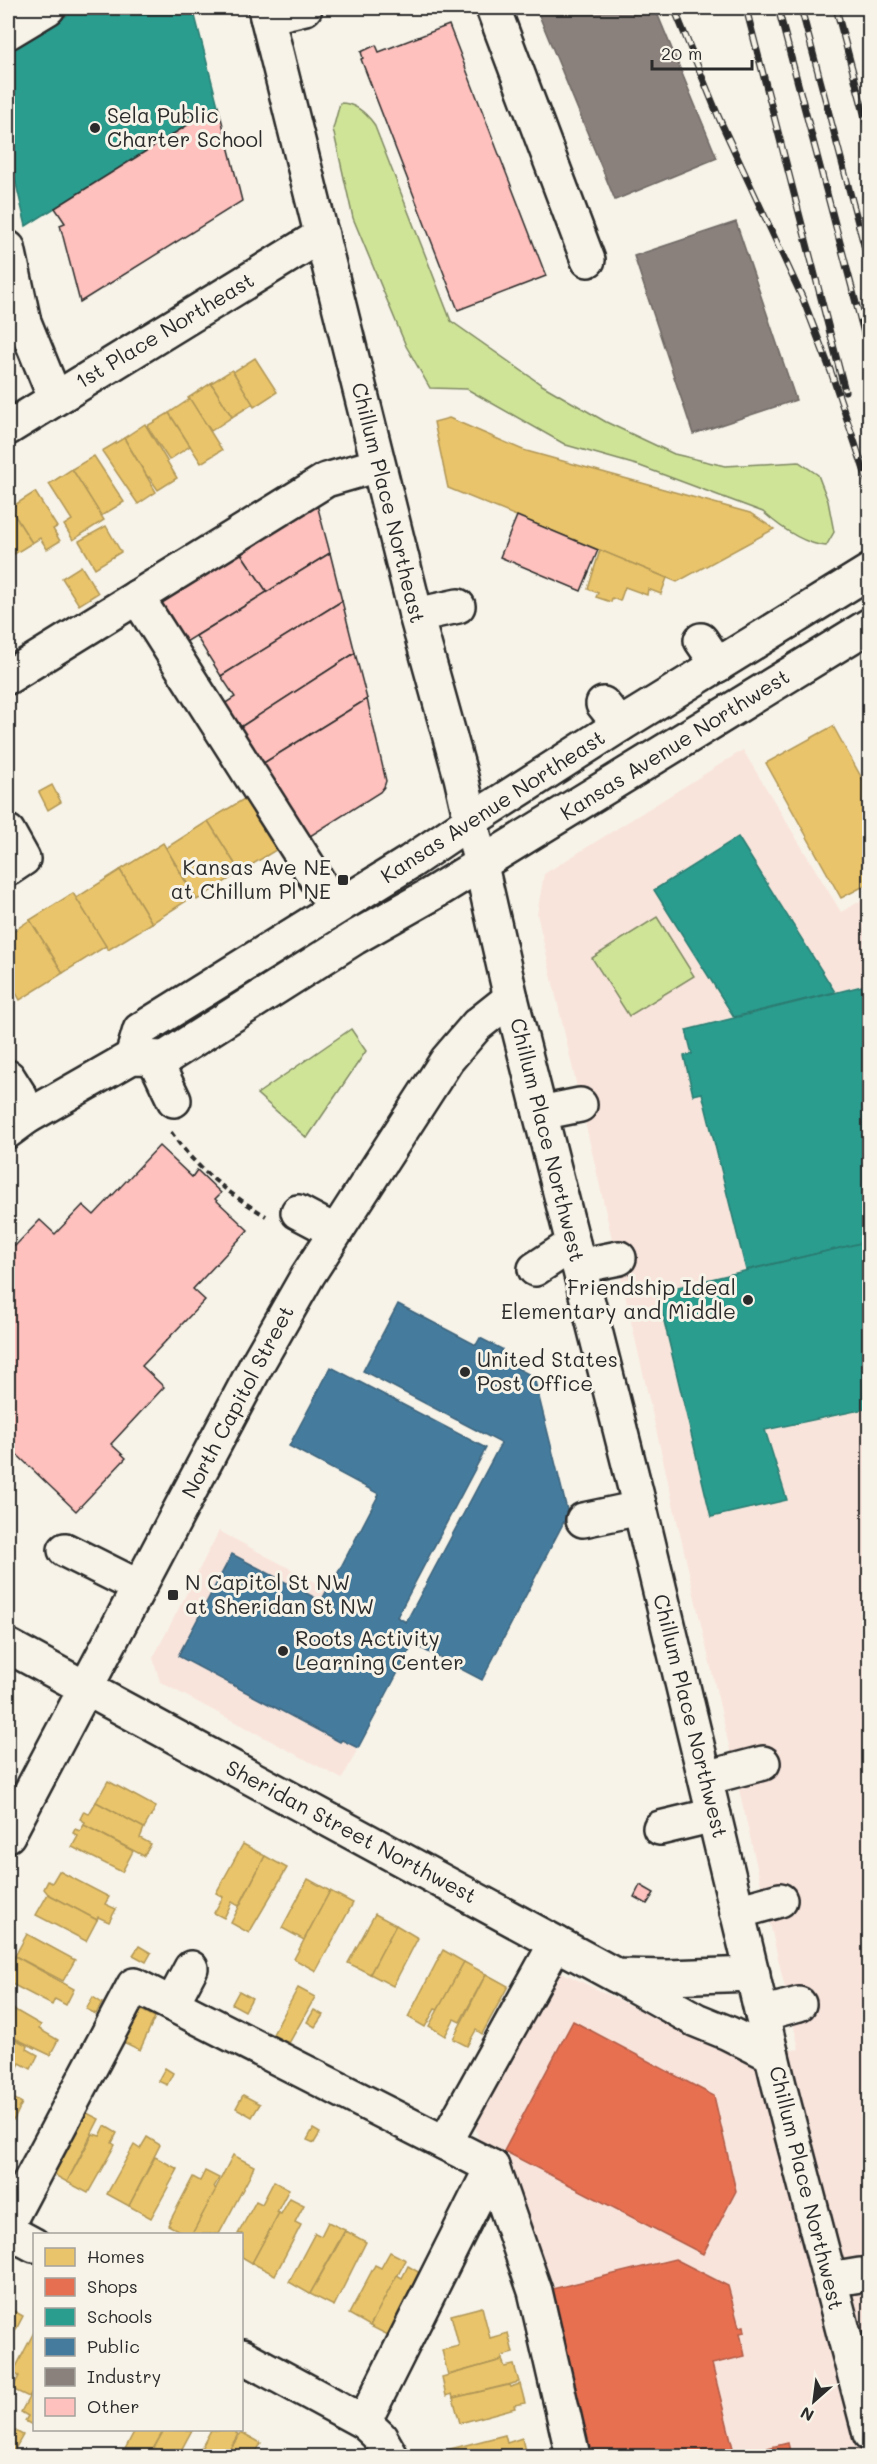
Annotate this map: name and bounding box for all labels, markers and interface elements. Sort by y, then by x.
scale bar [652,33,752,71]
text: 20 m [661,41,702,65]
place label: Sela Public Charter School [107,101,263,152]
marker: Sela Public Charter School [88,121,102,135]
street label: 1st Place Northeast [70,266,259,394]
street label: Chillum Place Northeast [346,379,432,626]
street label: Kansas Avenue Northwest [555,662,794,825]
street label: Kansas Avenue Northeast [375,723,609,888]
place label: Kansas Ave NE at Chillum Pl NE [171,853,331,904]
marker: Kansas Ave NE at Chillum Pl NE [336,873,350,887]
street label: Chillum Place Northwest [505,1015,592,1264]
place label: Friendship Ideal Elementary and Middle [501,1273,736,1324]
marker: Friendship Ideal Elementary and Middle [741,1293,755,1307]
street label: North Capitol Street [174,1300,299,1502]
place label: United States Post Office [477,1345,618,1396]
marker: United States Post Office [458,1365,472,1379]
place label: N Capitol St NW at Sheridan St NW [185,1568,374,1619]
marker: N Capitol St NW at Sheridan St NW [166,1588,180,1602]
street label: Chillum Place Northwest [648,1591,735,1840]
place label: Roots Activity Learning Center [295,1624,464,1675]
marker: Roots Activity Learning Center [276,1644,290,1658]
street label: Sheridan Street Northwest [222,1753,482,1908]
street label: Chillum Place Northwest [764,2063,851,2312]
legend [33,2233,243,2431]
text: Homes [87,2244,145,2268]
text: Shops [87,2274,138,2298]
text: Schools [87,2304,152,2328]
text: Public [87,2334,140,2358]
text: Industry [87,2364,161,2388]
north arrow [784,2371,844,2431]
text: Other [87,2394,140,2418]
text: N [796,2403,817,2427]

